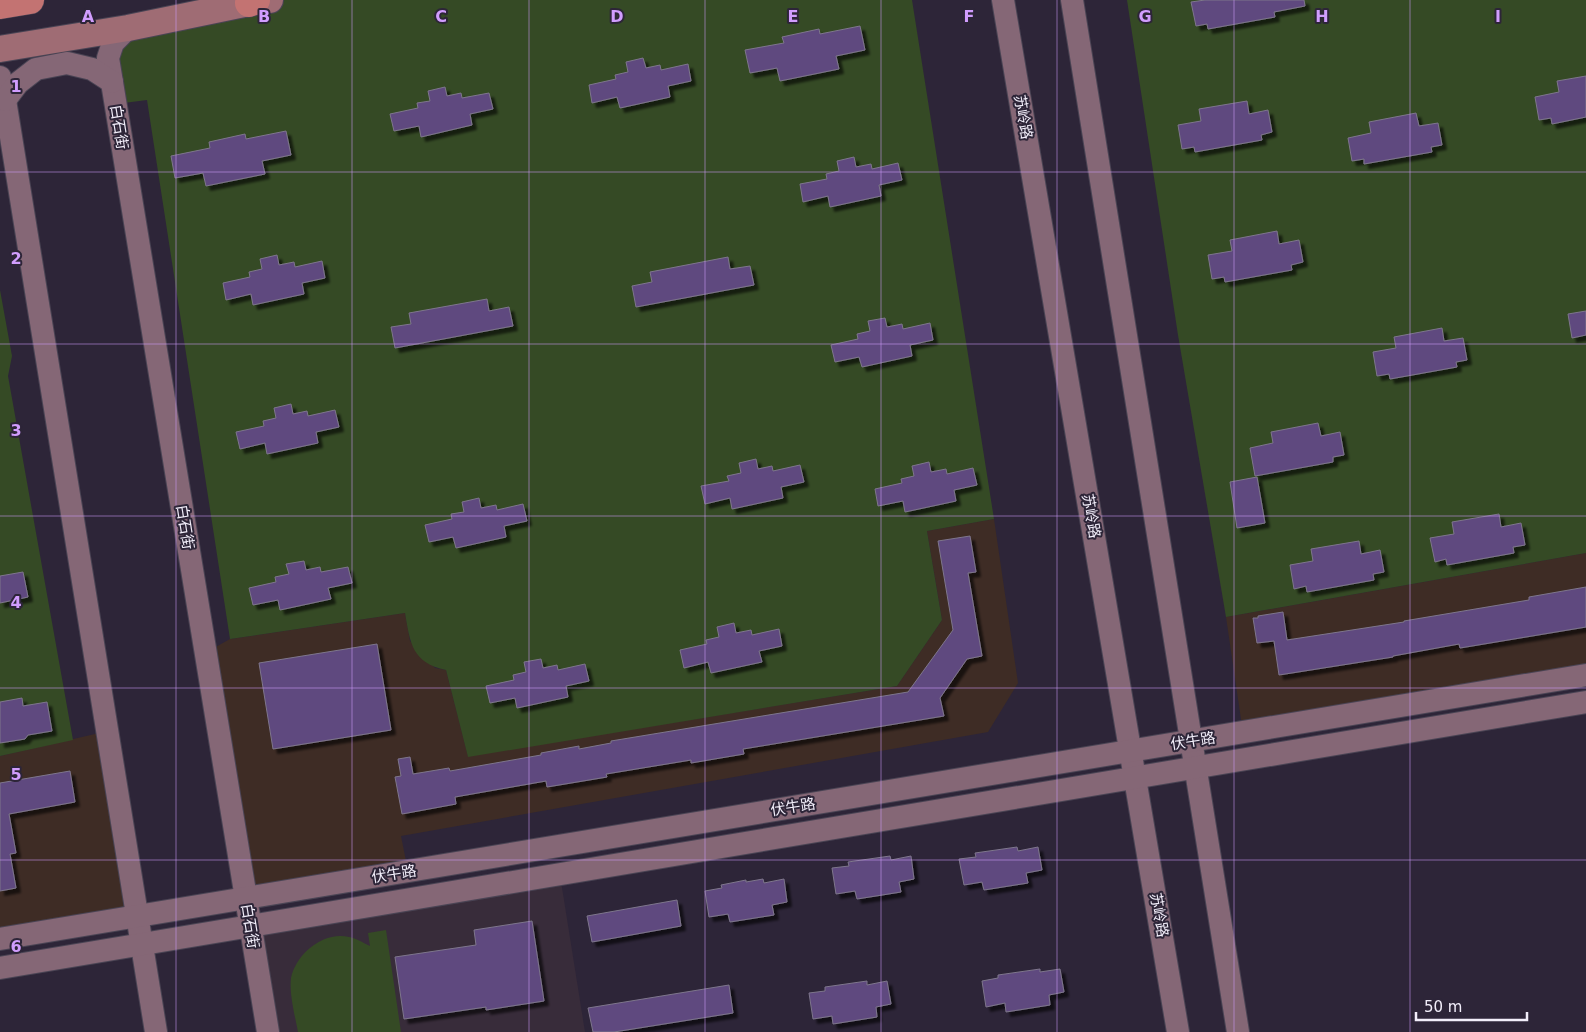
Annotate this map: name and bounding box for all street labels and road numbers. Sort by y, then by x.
street label: 苏岭路 [1010,93,1036,141]
street label: 白石街 [107,103,131,151]
street label: 苏岭路 [1078,492,1104,540]
street label: 白石街 [173,503,197,551]
street label: 伏牛路 [1169,729,1217,753]
street label: 伏牛路 [769,795,817,819]
street label: 伏牛路 [370,862,418,886]
street label: 苏岭路 [1146,891,1172,939]
street label: 白石街 [238,902,262,950]

